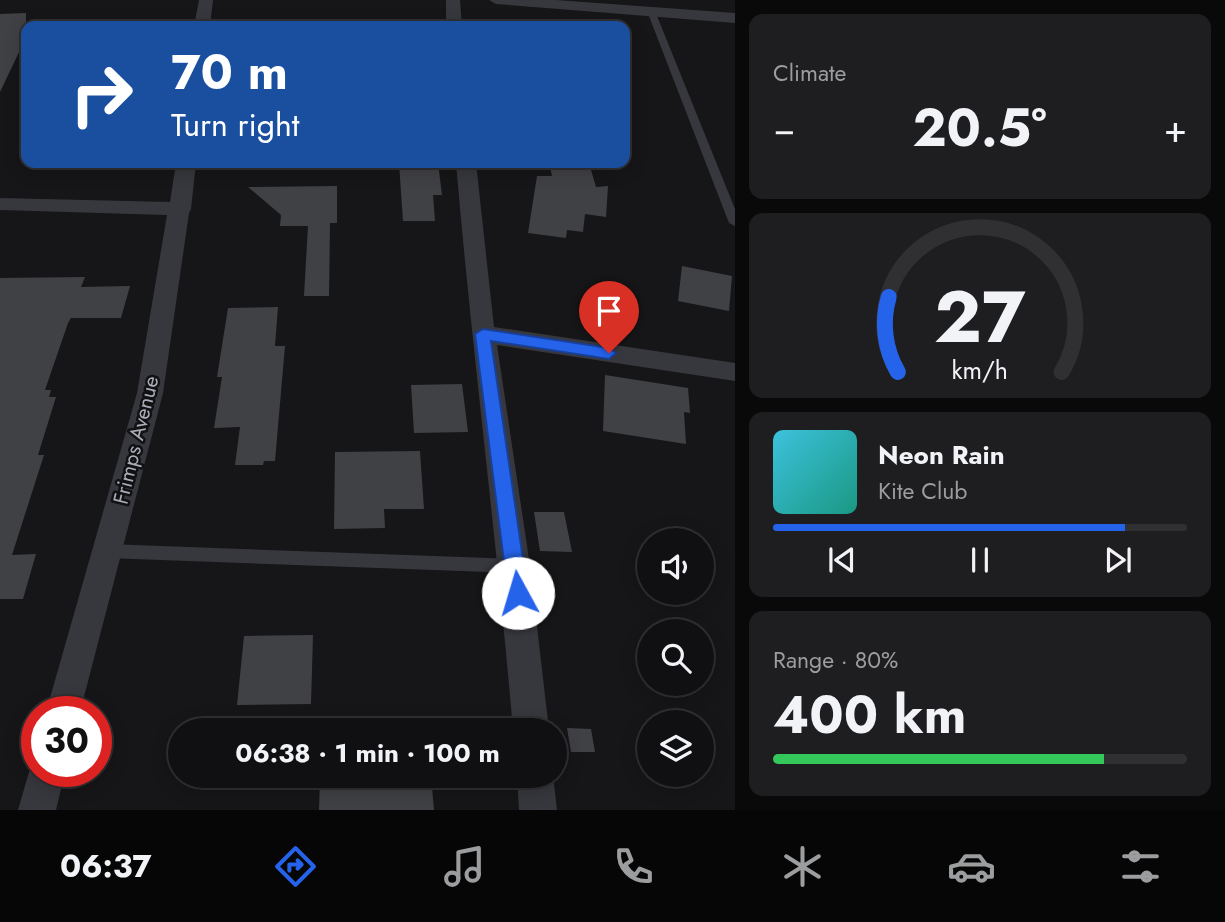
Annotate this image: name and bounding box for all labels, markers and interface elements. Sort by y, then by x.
text: 70 m [171,37,288,107]
icon: right [56,49,147,140]
text: Climate [773,56,846,90]
text: 20.5° [912,90,1047,166]
text: − [773,101,795,156]
text: + [1164,101,1187,156]
text: Turn right [171,102,300,148]
text: 27 [934,264,1026,369]
pin [579,281,639,353]
icon: arrive [590,292,628,330]
text: km/h [952,351,1008,387]
street label: Frimps Avenue [106,373,166,507]
text: Neon Rain [878,436,1005,474]
text: Kite Club [878,474,967,508]
map controls [637,528,714,787]
button: sound [637,528,714,605]
icon: previous [823,541,861,579]
icon: pause [961,541,999,579]
icon: next [1099,541,1137,579]
position arrow [481,556,555,630]
button: search [637,619,714,696]
text: Range · 80% [773,643,898,677]
text: 400 km [773,677,966,753]
speed limit sign: 30 [21,696,112,787]
button: layers [637,710,714,787]
text: 06:38 · 1 min · 100 m [235,734,500,772]
icon: directions [271,842,320,891]
icon: music [440,842,489,891]
icon: phone [609,842,658,891]
icon: climate [778,842,827,891]
icon: car [947,842,996,891]
icon: filters [1116,842,1165,891]
text: 06:37 [60,843,152,889]

